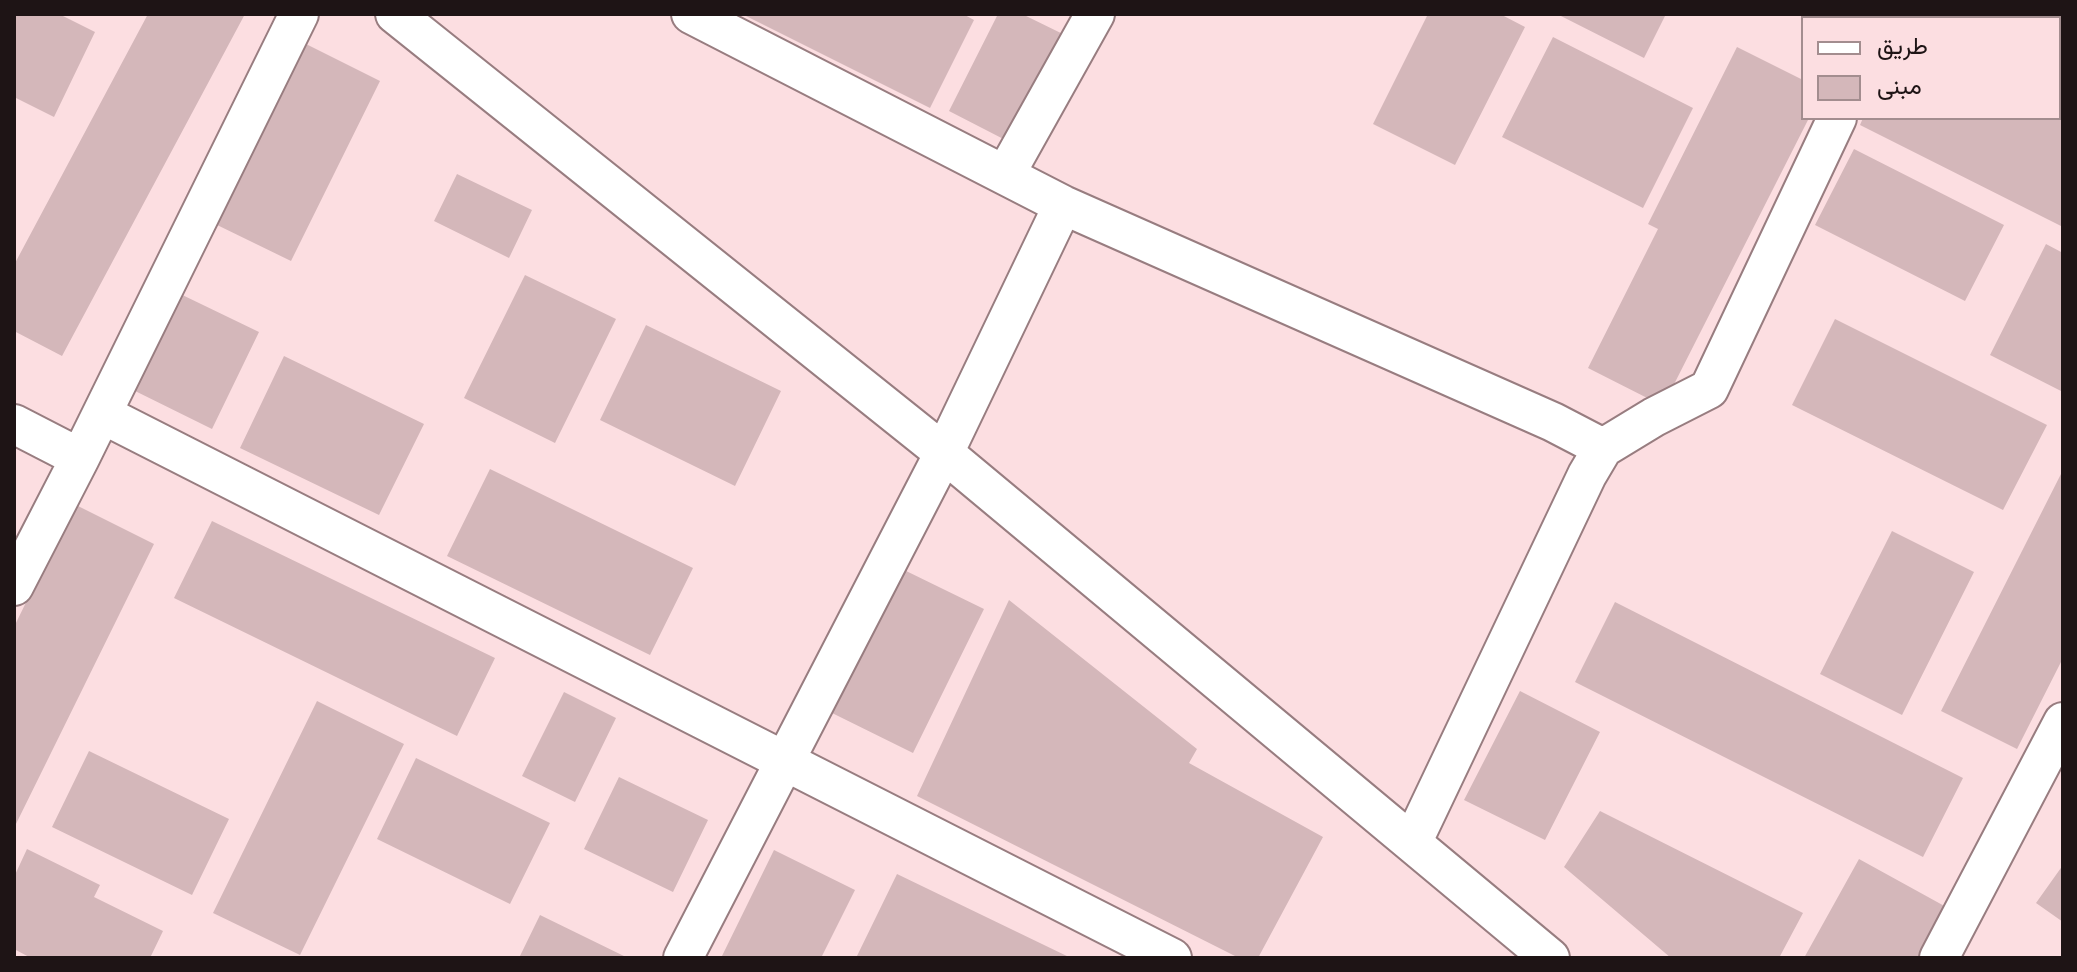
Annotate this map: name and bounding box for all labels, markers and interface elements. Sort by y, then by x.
legend [1801,16,2061,120]
text: طريق [1877,29,1928,61]
text: مبنى [1877,69,1922,101]

